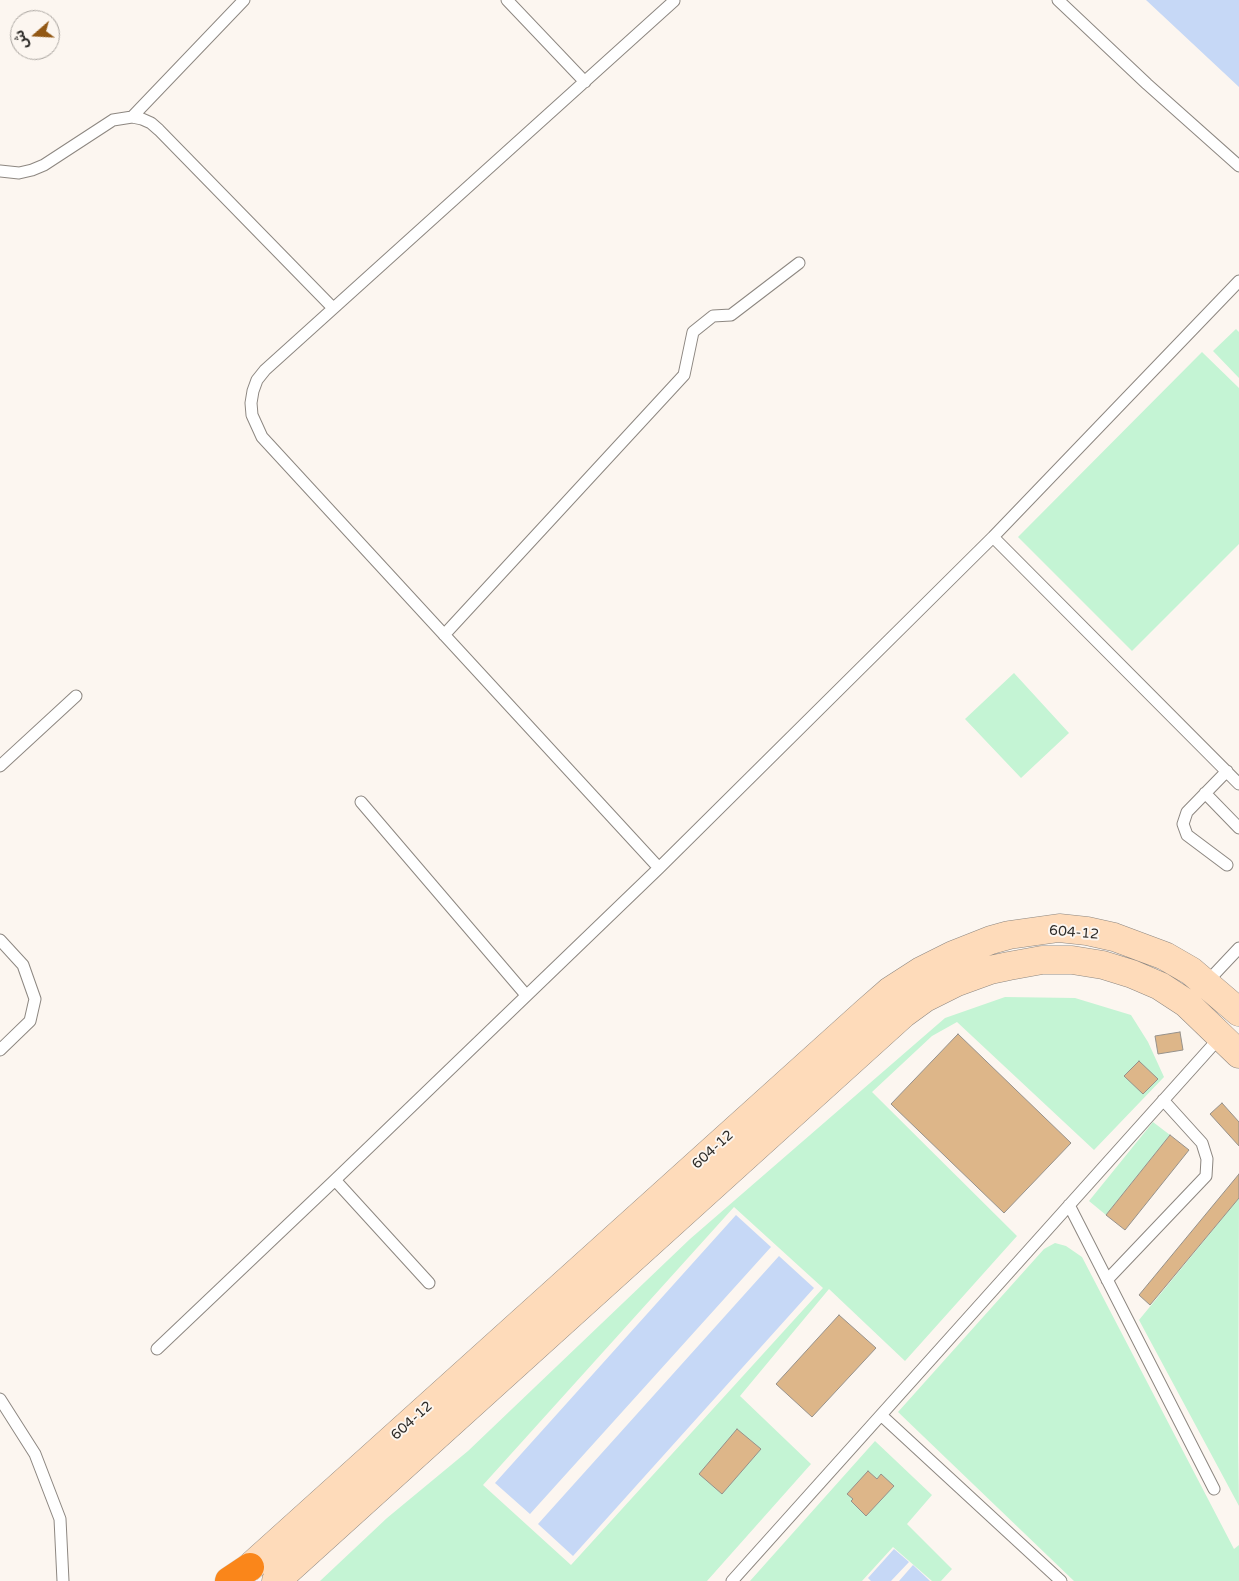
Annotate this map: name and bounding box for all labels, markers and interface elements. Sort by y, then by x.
north arrow [10,10,60,60]
text: ش [10,28,32,52]
street label: 604-12 [1048,922,1100,944]
street label: 604-12 [689,1127,737,1173]
street label: 604-12 [388,1398,436,1444]

